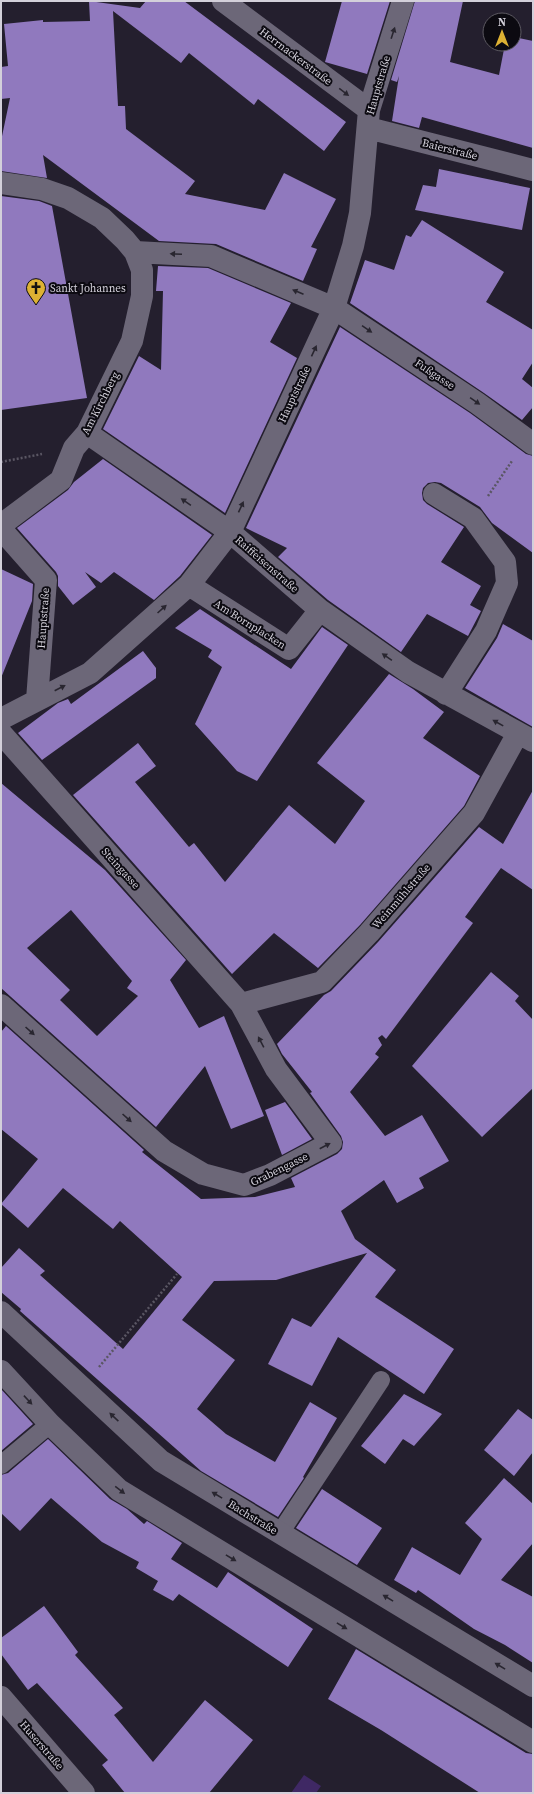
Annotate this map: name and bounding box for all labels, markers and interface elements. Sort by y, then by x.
north arrow [482,12,522,52]
text: N [498,15,506,30]
street label: Herrnackerstraße [256,24,335,89]
one-way arrow [390,27,396,39]
street label: Hauptstraße [363,53,394,116]
one-way arrow [339,88,350,96]
street label: Baierstraße [421,135,480,164]
one-way arrow [169,251,182,257]
church icon: Sankt Johannes [25,277,47,305]
place label: Sankt Johannes [50,281,126,296]
one-way arrow [292,289,304,295]
one-way arrow [361,325,372,333]
one-way arrow [311,346,317,357]
street label: Fußgasse [412,356,458,394]
street label: Hauptstraße [275,363,314,425]
street label: Am Kirchberg [78,369,123,437]
one-way arrow [470,397,480,405]
one-way arrow [181,498,192,506]
one-way arrow [239,501,245,513]
street label: Raiffeisenstraße [232,533,302,596]
street label: Hauptstraße [34,587,53,649]
street label: Am Bornplacken [211,596,289,653]
one-way arrow [157,604,167,613]
one-way arrow [381,652,392,661]
one-way arrow [55,685,66,691]
one-way arrow [493,719,504,726]
street label: Steingasse [98,844,143,893]
street label: Weinmühlstraße [369,860,434,932]
one-way arrow [25,1027,35,1036]
one-way arrow [258,1036,264,1048]
one-way arrow [122,1113,132,1123]
one-way arrow [319,1143,331,1149]
street label: Grabengasse [248,1149,311,1190]
one-way arrow [23,1394,32,1405]
one-way arrow [109,1412,119,1422]
one-way arrow [115,1486,126,1495]
one-way arrow [212,1491,222,1499]
street label: Bachstraße [225,1497,280,1538]
one-way arrow [225,1555,237,1562]
one-way arrow [382,1595,394,1602]
one-way arrow [337,1622,347,1630]
one-way arrow [494,1662,506,1669]
street label: Huserstraße [16,1718,67,1773]

